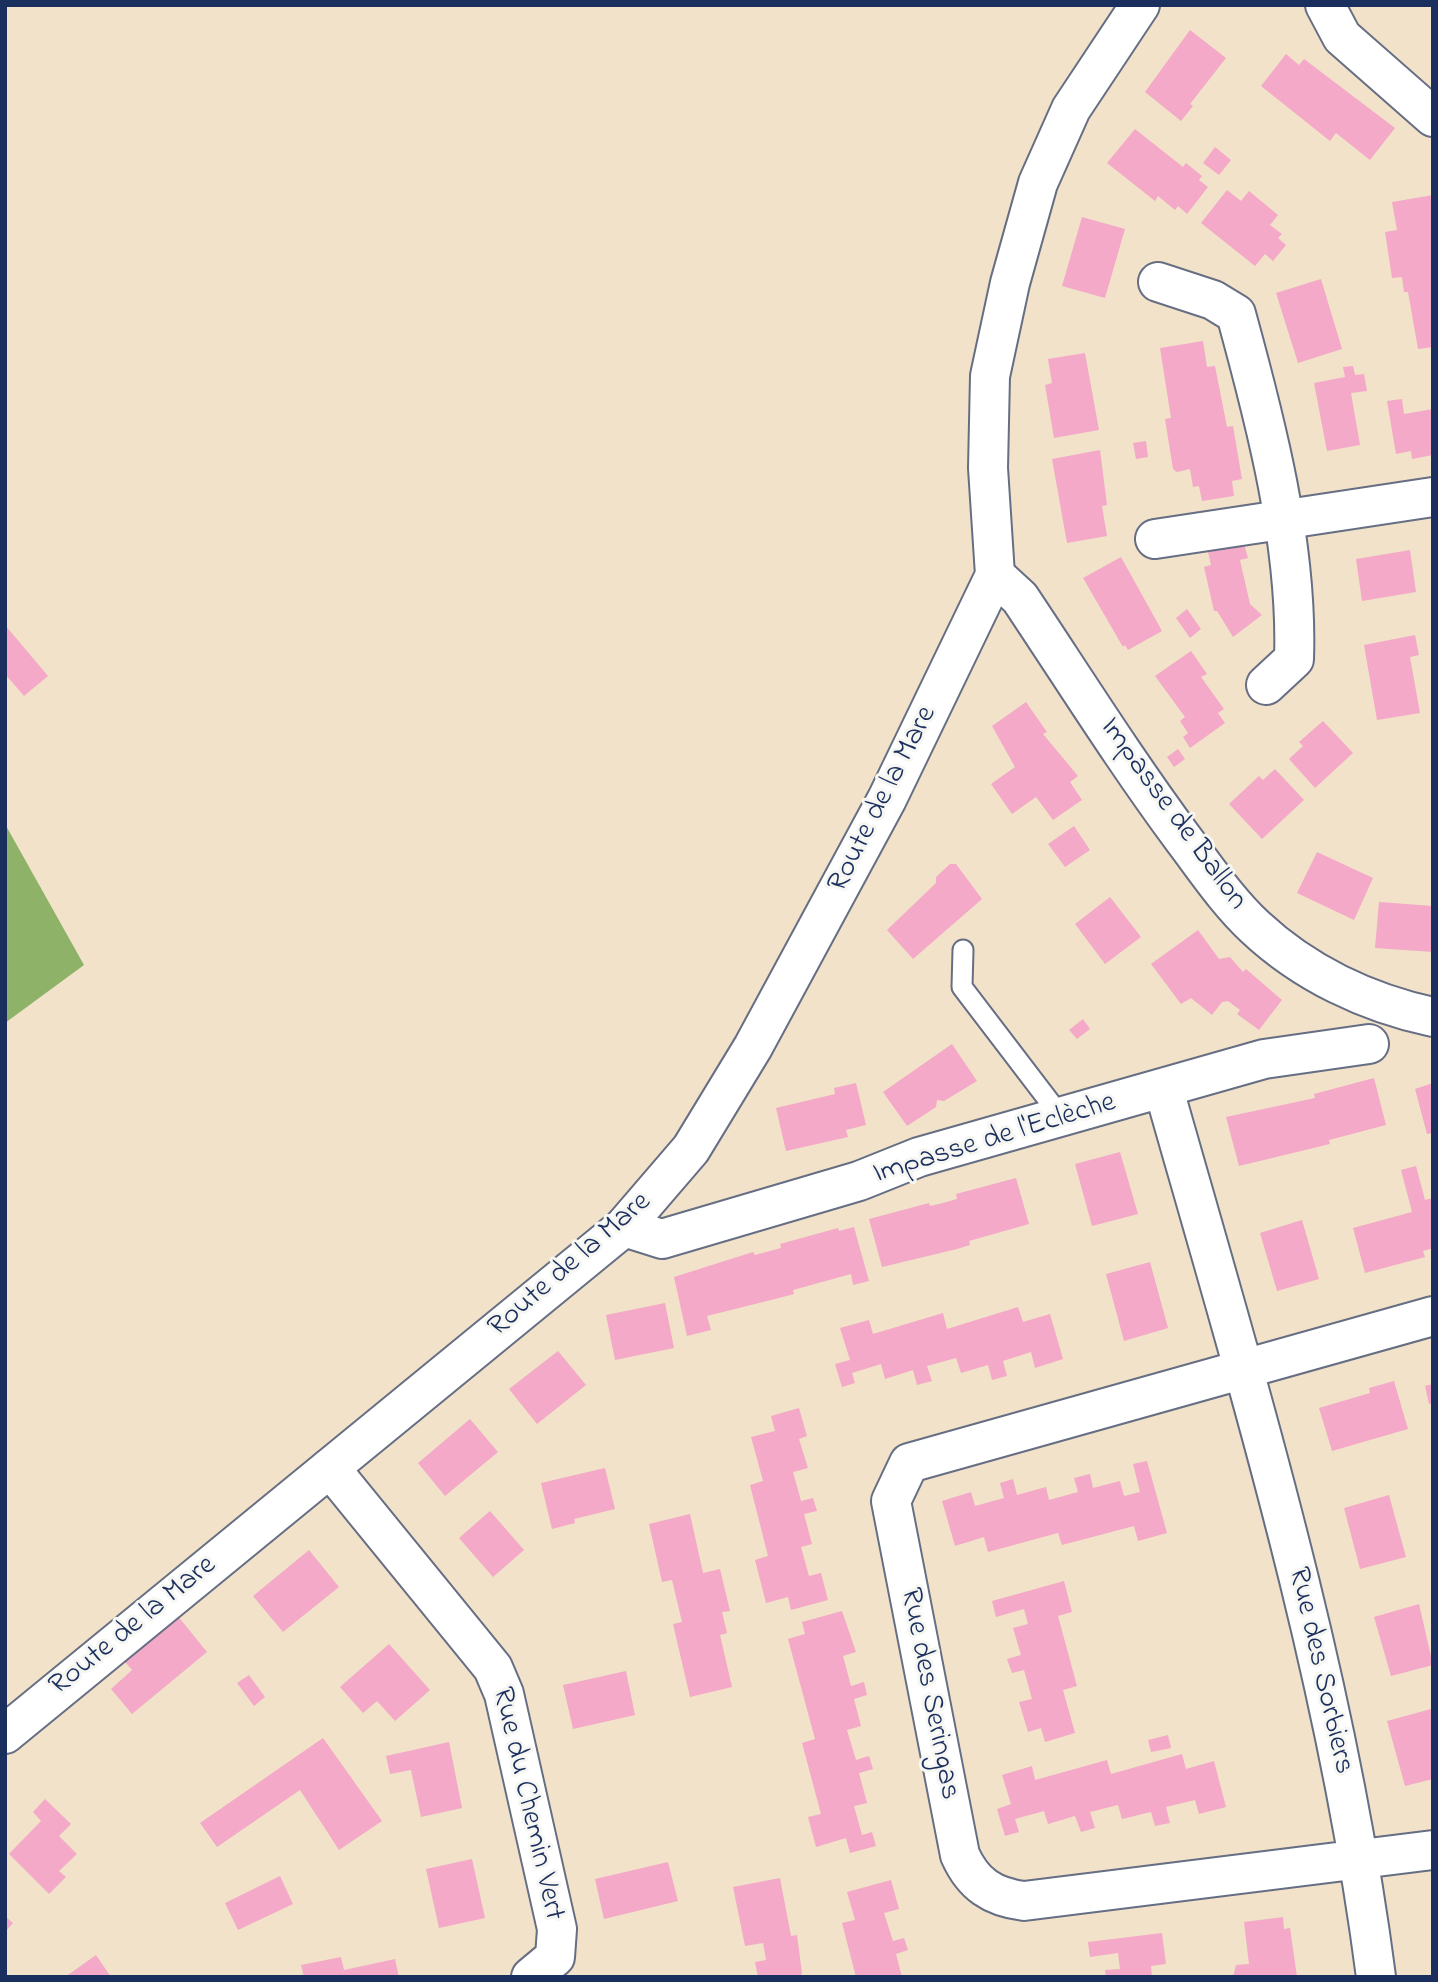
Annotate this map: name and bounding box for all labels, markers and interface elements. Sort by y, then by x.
street label: Route de la Mare [822,701,946,899]
street label: Impasse de Ballon [1090,712,1254,918]
street label: Impasse de l'Eclèche [870,1086,1120,1194]
street label: Route de la Mare [482,1186,660,1346]
street label: Route de la Mare [43,1549,225,1705]
street label: Rue des Sorbiers [1278,1564,1360,1778]
street label: Rue des Seringas [890,1585,966,1803]
street label: Rue du Chemin Vert [482,1684,570,1924]

